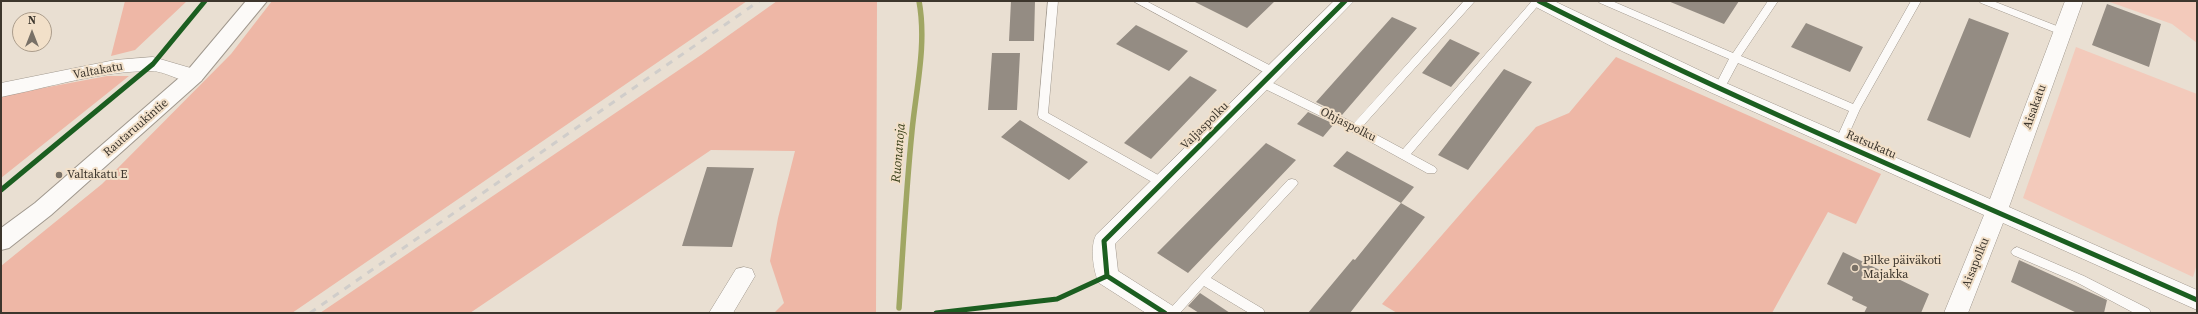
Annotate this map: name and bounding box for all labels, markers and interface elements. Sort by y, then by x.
north arrow [12,12,52,52]
text: N [28,13,36,28]
street label: Valtakatu [72,60,124,82]
street label: Aisakatu [2020,83,2050,131]
street label: Rautaruukintie [101,96,171,160]
street label: Valjaspolku [1178,99,1232,153]
street label: Ohjaspolku [1318,105,1378,145]
water label: Ruonanoja [889,123,909,183]
street label: Ratsukatu [1844,128,1898,162]
place label: Valtakatu E [67,168,127,182]
marker: Valtakatu E [54,170,64,180]
street label: Aisapolku [1959,236,1993,290]
place label: Pilke päiväkoti Majakka [1863,254,1941,282]
marker: Pilke päiväkoti Majakka [1850,263,1860,273]

